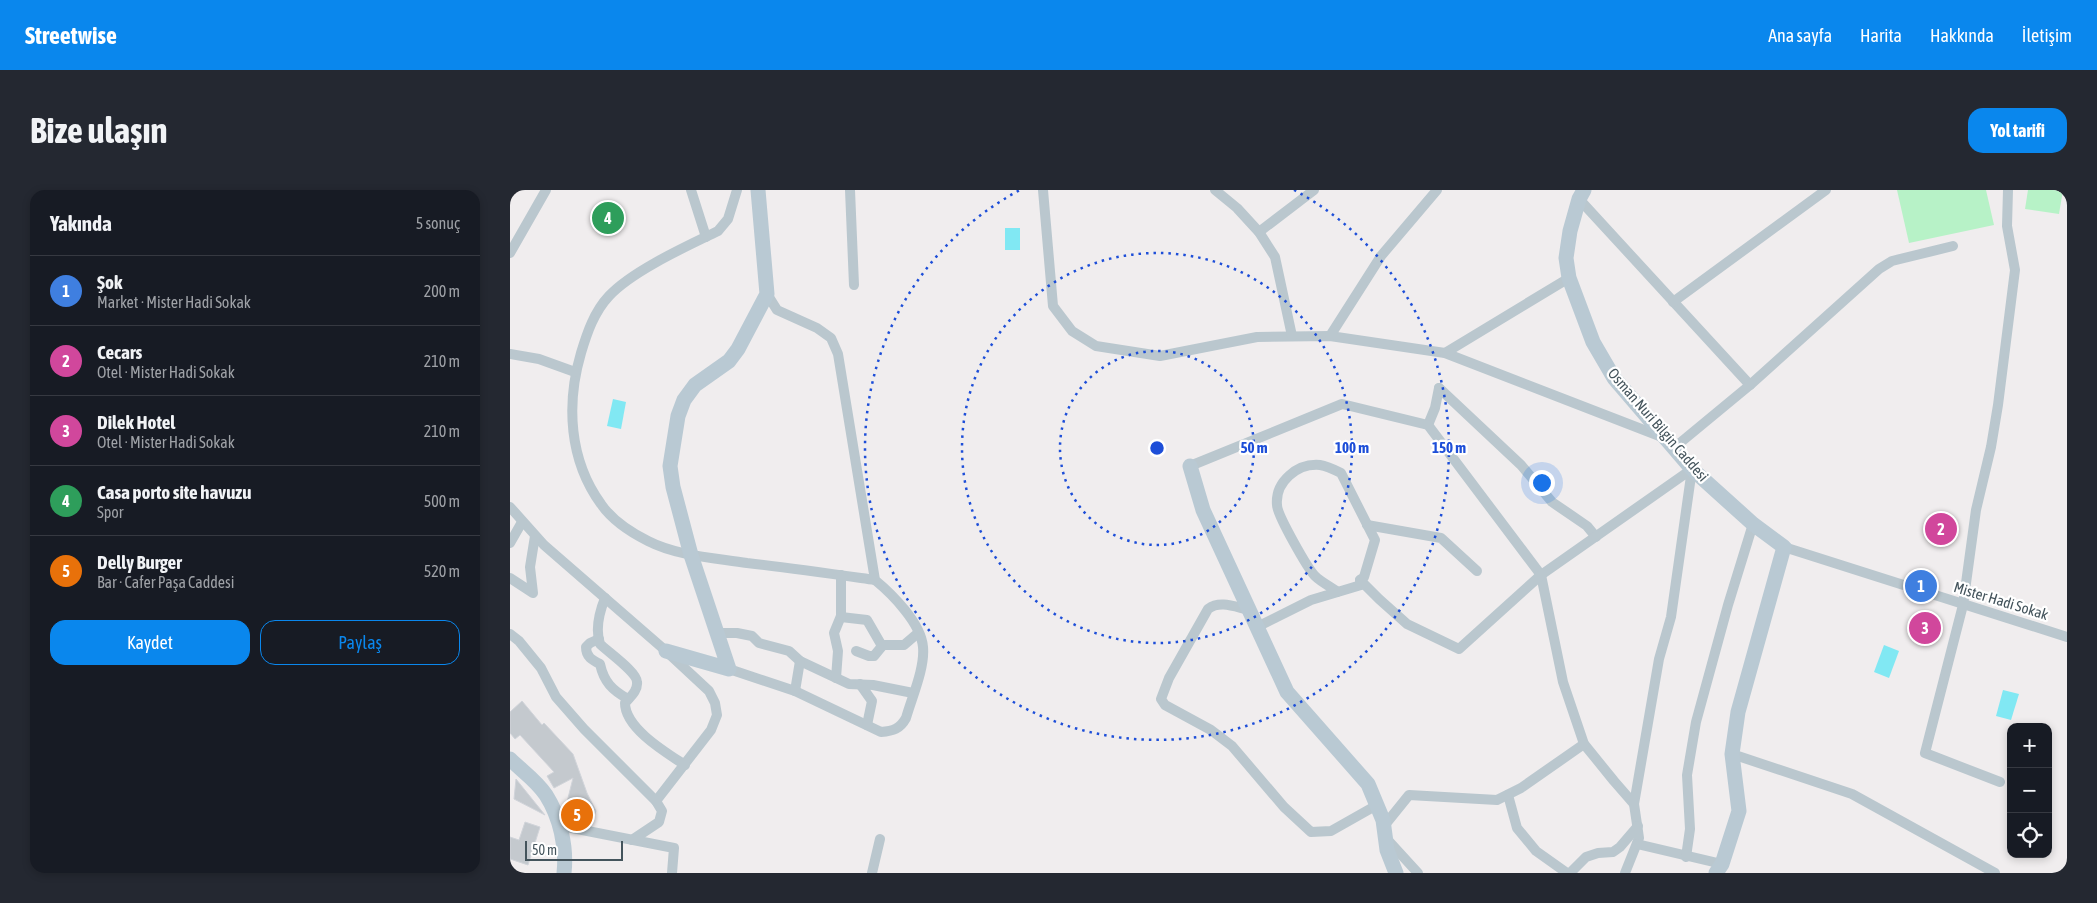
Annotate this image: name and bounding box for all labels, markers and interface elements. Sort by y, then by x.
text: Streetwise [25,22,117,49]
text: Ana sayfa [1768,25,1832,46]
text: Harita [1860,25,1902,46]
text: Hakkında [1930,25,1994,46]
text: İletişim [2022,25,2072,46]
button: Yol tarifi [1968,108,2067,153]
text: Bize ulaşın [30,110,167,150]
pin: 4 [592,199,624,237]
text: Yakında [50,211,112,235]
text: 5 sonuç [416,214,460,232]
text: Şok [97,271,122,293]
text: 1 [62,282,70,300]
text: 200 m [424,282,460,300]
text: Market · Mister Hadi Sokak [97,293,251,311]
text: Cecars [97,341,142,363]
text: 2 [62,352,70,370]
text: 210 m [424,352,460,370]
text: Otel · Mister Hadi Sokak [97,363,235,381]
street label: Osman Nuri Bilgin Caddesi [1605,365,1712,485]
text: Dilek Hotel [97,411,175,433]
text: 3 [62,422,70,440]
text: 210 m [424,422,460,440]
text: Otel · Mister Hadi Sokak [97,433,235,451]
centre of rings [1148,439,1166,457]
text: 50 m [1241,439,1268,456]
text: 100 m [1335,439,1369,456]
text: 150 m [1432,439,1466,456]
your location [1529,470,1555,496]
text: Casa porto site havuzu [97,481,251,503]
text: 4 [62,492,70,510]
text: 500 m [424,492,460,510]
text: Spor [97,503,124,521]
pin: 2 [1925,510,1957,548]
text: Delly Burger [97,551,182,573]
text: 5 [62,562,70,580]
text: 520 m [424,562,460,580]
pin: 1 [1905,567,1937,605]
text: Bar · Cafer Paşa Caddesi [97,573,234,591]
street label: Mister Hadi Sokak [1952,578,2051,623]
pin: 3 [1909,609,1941,647]
button: Kaydet [50,620,250,665]
button: Paylaş [260,620,460,665]
map controls [2007,723,2052,858]
button: + [2007,723,2052,768]
button: − [2007,768,2052,813]
pin: 5 [561,796,593,834]
button: locate [2007,813,2052,858]
scale bar [525,838,622,861]
text: 50 m [532,842,557,858]

